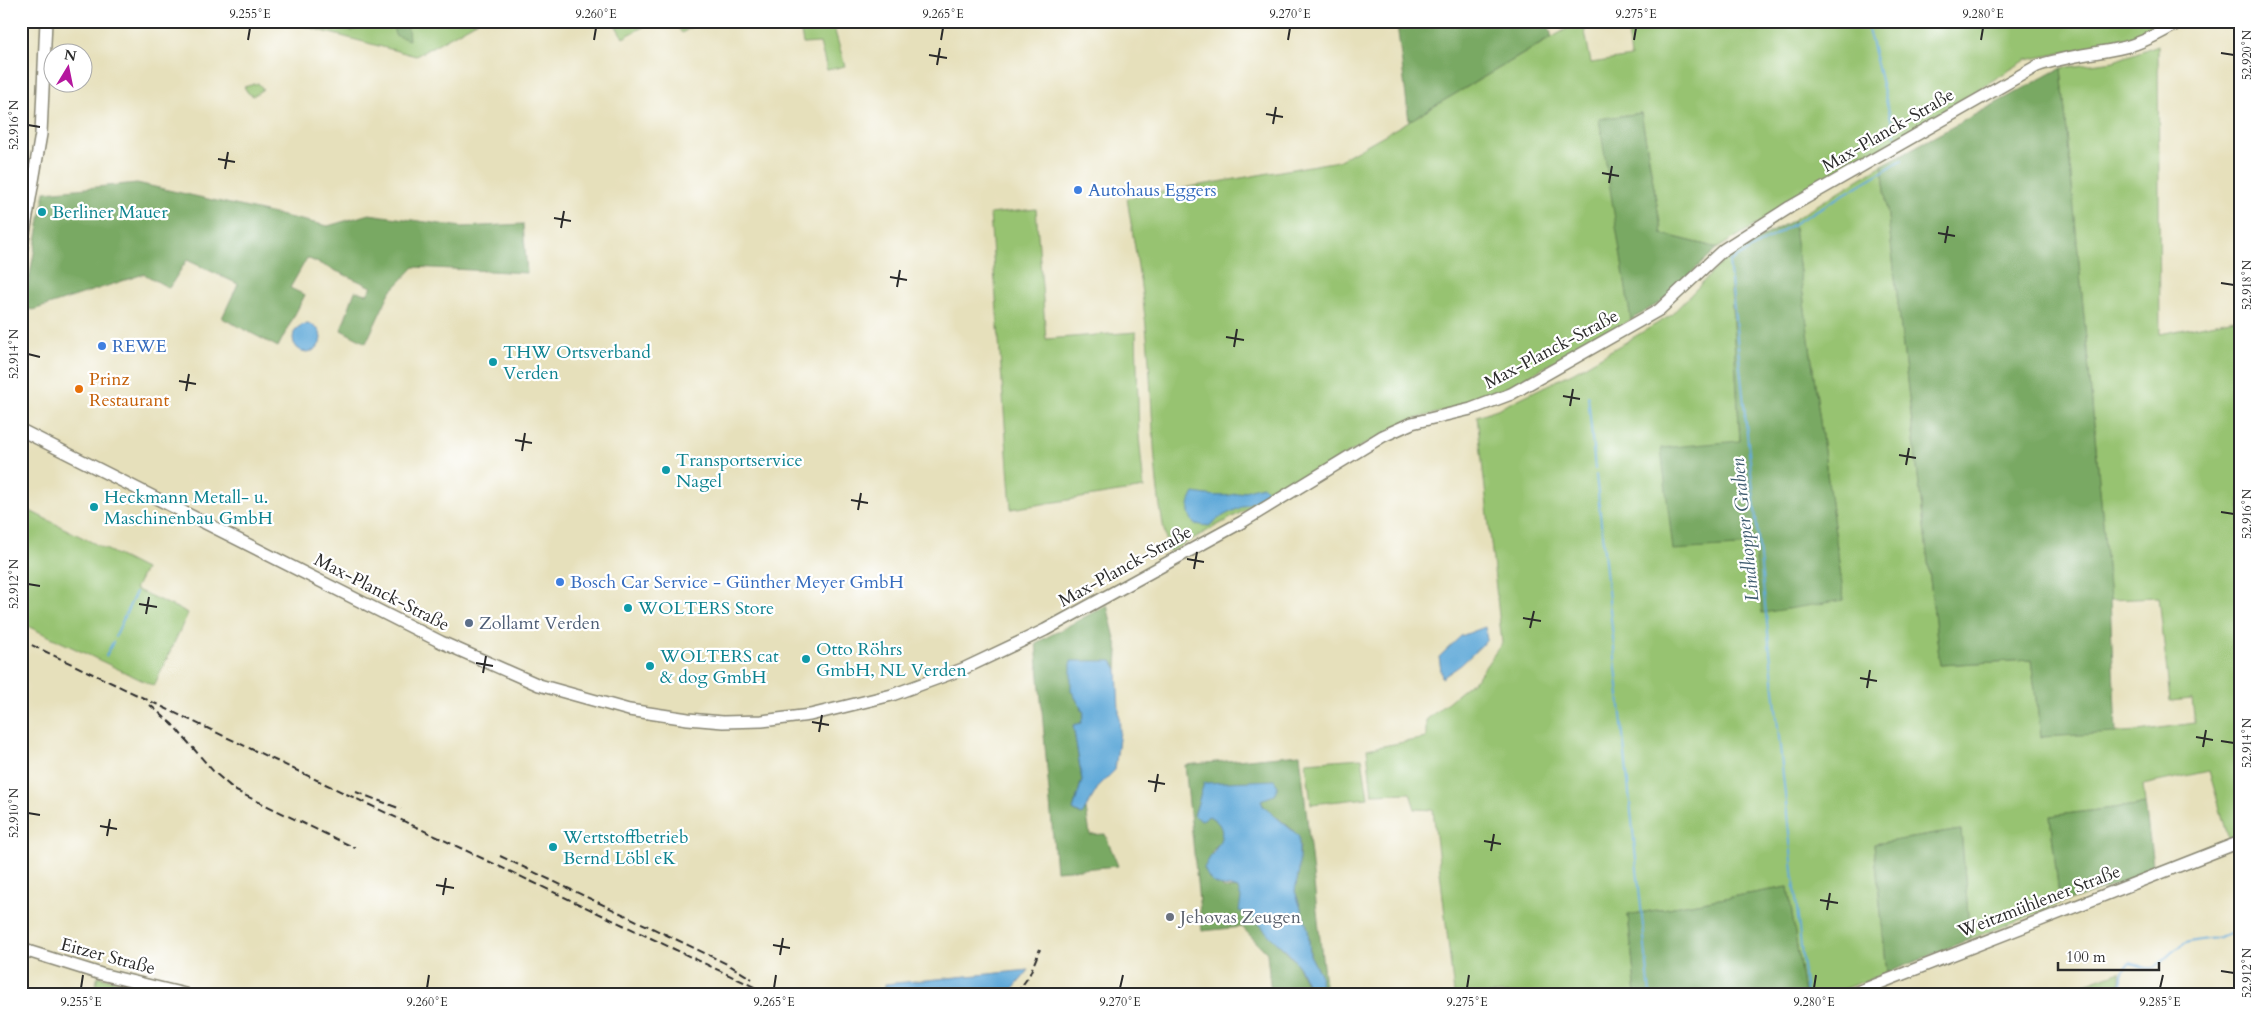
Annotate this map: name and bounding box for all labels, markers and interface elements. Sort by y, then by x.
text: 9.255°E [229,6,271,22]
text: 9.260°E [575,6,617,22]
text: 9.265°E [922,6,964,22]
text: 9.270°E [1269,6,1311,22]
text: 9.275°E [1615,6,1657,22]
text: 9.280°E [1962,6,2004,22]
text: 52.920°N [2239,29,2255,80]
north arrow [42,42,92,92]
text: N [63,45,78,66]
street label: Max-Planck-Straße [1818,82,1959,178]
text: 52.916°N [6,99,22,150]
place label: Autohaus Eggers [1088,178,1217,203]
marker: Autohaus Eggers [1072,184,1084,196]
place label: Berliner Mauer [52,200,168,225]
marker: Berliner Mauer [36,206,48,218]
text: 52.918°N [2239,259,2255,310]
street label: Max-Planck-Straße [1480,303,1623,395]
text: 52.914°N [6,328,22,379]
place label: REWE [112,334,167,359]
marker: REWE [96,340,108,352]
place label: THW Ortsverband Verden [503,340,651,386]
marker: THW Ortsverband Verden [487,356,499,368]
place label: Prinz Restaurant [89,367,170,413]
marker: Prinz Restaurant [73,383,85,395]
place label: Transportservice Nagel [676,448,803,494]
water label: Lindhopper Graben [1724,456,1765,603]
marker: Transportservice Nagel [660,464,672,476]
place label: Heckmann Metall- u. Maschinenbau GmbH [104,485,273,531]
text: 52.916°N [2239,488,2255,539]
marker: Heckmann Metall- u. Maschinenbau GmbH [88,501,100,513]
street label: Max-Planck-Straße [1054,519,1196,613]
street label: Max-Planck-Straße [310,548,454,637]
text: 52.912°N [6,558,22,609]
place label: Bosch Car Service - Günther Meyer GmbH [570,570,904,595]
marker: Bosch Car Service - Günther Meyer GmbH [554,576,566,588]
place label: WOLTERS Store [637,596,774,621]
marker: WOLTERS Store [622,602,634,614]
place label: Zollamt Verden [479,611,601,636]
marker: Zollamt Verden [463,617,475,629]
place label: Otto Röhrs GmbH, NL Verden [816,637,967,683]
place label: WOLTERS cat & dog GmbH [659,644,779,690]
marker: Otto Röhrs GmbH, NL Verden [800,653,812,665]
marker: WOLTERS cat & dog GmbH [644,660,656,672]
text: 52.914°N [2239,717,2255,768]
text: 52.910°N [6,787,22,838]
place label: Wertstoffbetrieb Bernd Löbl eK [562,825,689,871]
marker: Wertstoffbetrieb Bernd Löbl eK [547,841,559,853]
street label: Weitzmühlener Straße [1953,859,2124,944]
place label: Jehovas Zeugen [1177,905,1302,930]
marker: Jehovas Zeugen [1164,911,1176,923]
street label: Eitzer Straße [58,932,158,981]
scale bar [2058,940,2160,972]
text: 100 m [2066,947,2106,967]
text: 52.912°N [2239,947,2255,998]
text: 9.255°E [60,994,102,1010]
text: 9.260°E [406,994,448,1010]
text: 9.265°E [753,994,795,1010]
text: 9.270°E [1099,994,1141,1010]
text: 9.275°E [1446,994,1488,1010]
text: 9.280°E [1793,994,1835,1010]
text: 9.285°E [2139,994,2181,1010]

